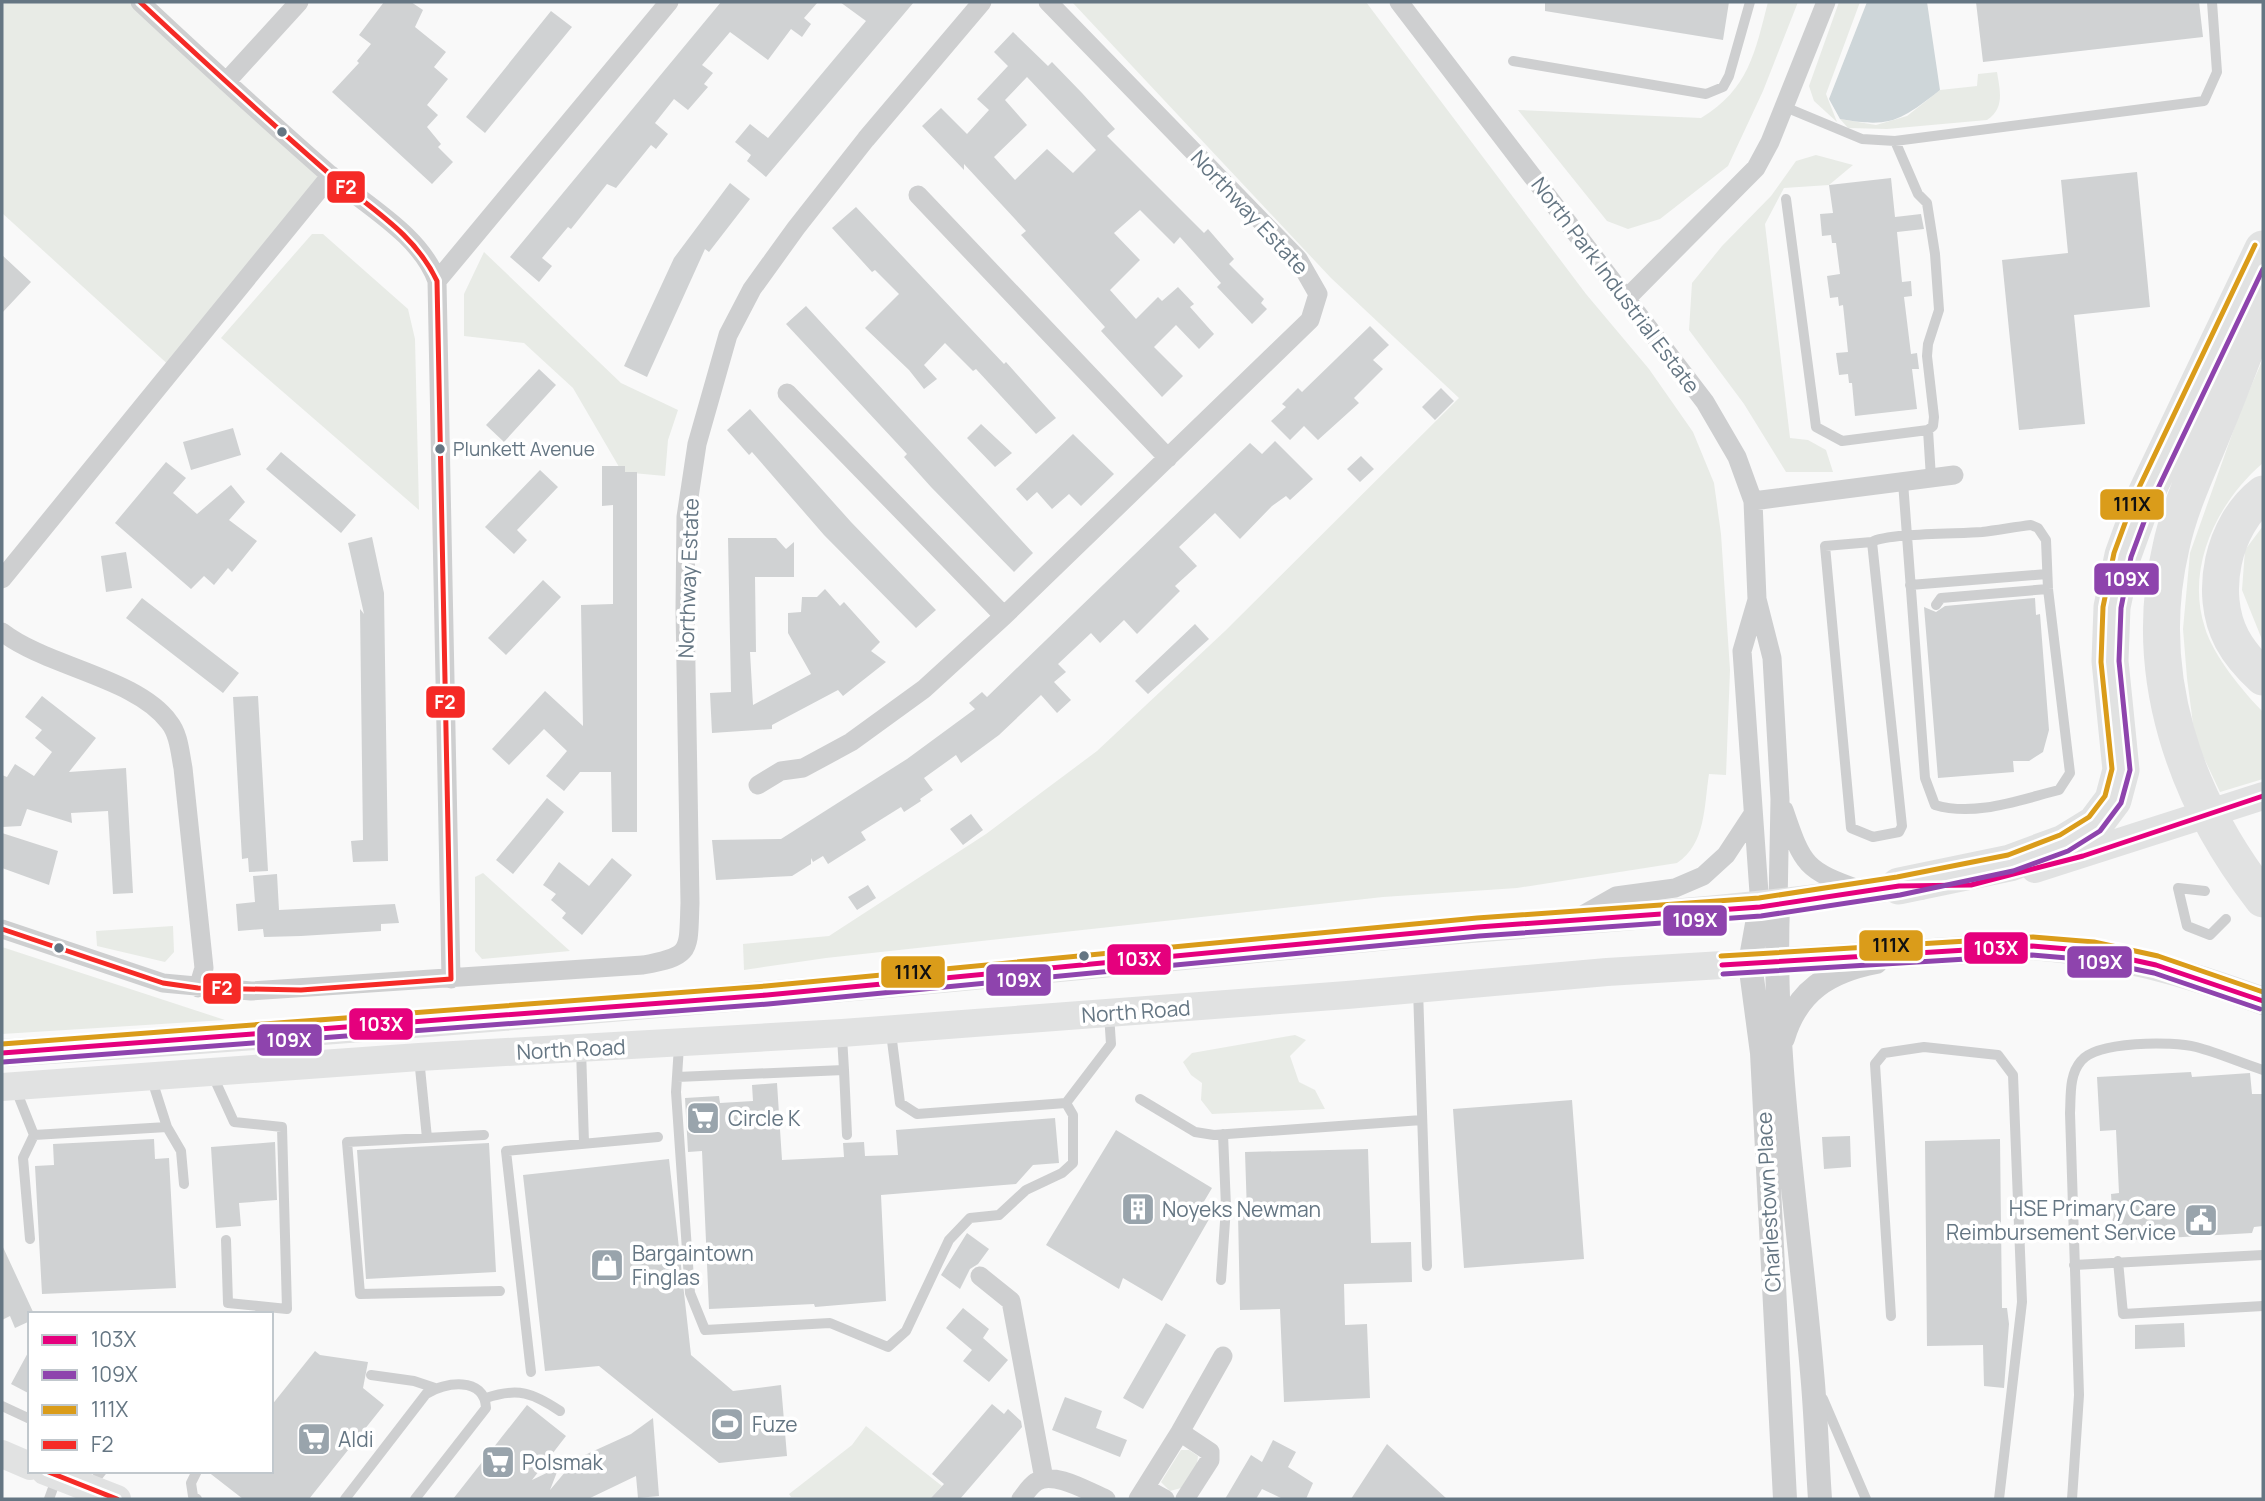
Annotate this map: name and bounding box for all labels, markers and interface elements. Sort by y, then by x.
unlabelled marker [275,125,289,139]
street label: Northway Estate [1185,144,1315,280]
line badge: F2 [326,170,366,204]
street label: North Park Industrial Estate [1525,171,1707,399]
text: F2 [335,174,357,200]
place label: Plunkett Avenue [453,436,595,462]
marker: Plunkett Avenue [433,442,447,456]
line badge: 111X [2099,488,2165,521]
text: 111X [2113,491,2151,517]
street label: Northway Estate [671,497,705,659]
line badge: 109X [2093,562,2160,596]
text: 109X [2104,566,2150,592]
line badge: F2 [425,685,466,719]
text: F2 [434,689,456,715]
line badge: 109X [1662,904,1728,937]
text: 109X [1672,907,1718,933]
line badge: 111X [1858,929,1924,962]
line badge: 103X [1963,931,2029,965]
text: 111X [1872,932,1910,958]
text: 103X [1974,935,2019,961]
unlabelled marker [52,941,66,955]
line badge: 103X [1106,943,1172,976]
line badge: 109X [2066,945,2133,979]
text: 103X [1117,946,1162,972]
unlabelled marker [1077,949,1091,963]
text: 109X [2077,949,2123,975]
line badge: 111X [880,955,946,989]
text: 111X [894,959,932,985]
line badge: 109X [985,963,1052,997]
text: 109X [996,967,1042,993]
line badge: F2 [202,972,242,1005]
text: F2 [211,975,233,1001]
street label: North Road [1081,993,1191,1029]
line badge: 103X [348,1007,414,1041]
text: 103X [359,1011,404,1037]
line badge: 109X [256,1023,323,1057]
text: 109X [266,1027,312,1053]
street label: North Road [516,1032,626,1066]
supermarket icon: Circle K [684,1099,722,1137]
place label: Circle K [728,1104,801,1132]
street label: Charlestown Place [1749,1111,1787,1293]
building icon: Noyeks Newman [1119,1190,1157,1228]
place label: HSE Primary Care Reimbursement Service [1946,1194,2176,1246]
place label: Noyeks Newman [1162,1195,1321,1223]
public building icon: HSE Primary Care Reimbursement Service [2182,1201,2220,1239]
place label: Bargaintown Finglas [632,1239,754,1291]
shop icon: Bargaintown Finglas [588,1246,626,1284]
legend [28,1312,273,1473]
text: 103X [91,1325,137,1353]
text: 109X [91,1360,138,1388]
text: 111X [91,1395,129,1423]
sports icon: Fuze [708,1405,746,1443]
place label: Fuze [752,1410,798,1438]
supermarket icon: Aldi [295,1420,333,1458]
place label: Aldi [338,1425,374,1453]
text: F2 [91,1430,114,1458]
supermarket icon: Polsmak [479,1443,517,1481]
place label: Polsmak [522,1448,603,1476]

